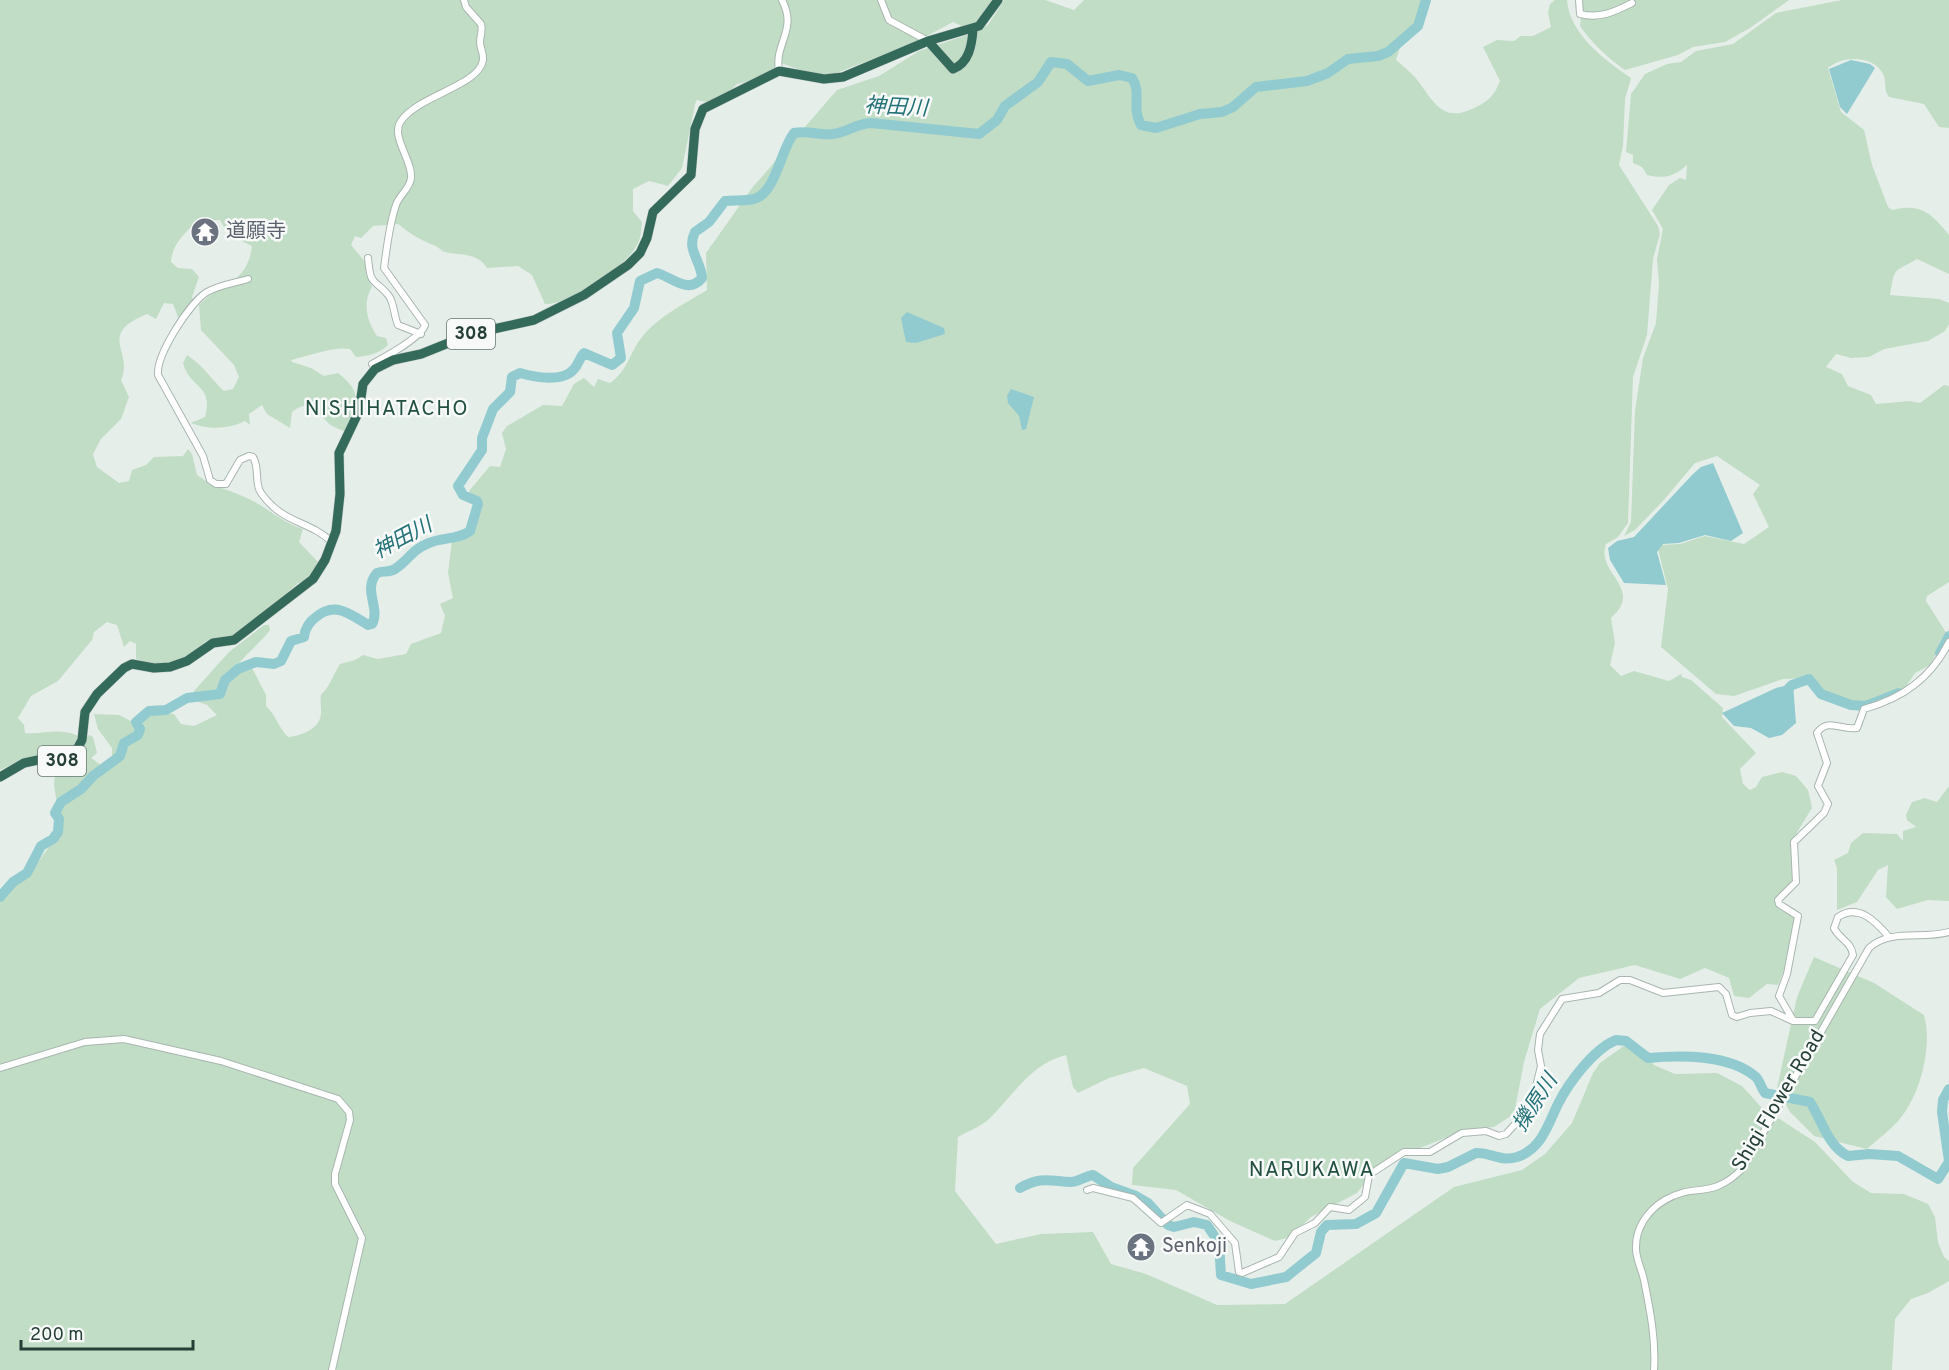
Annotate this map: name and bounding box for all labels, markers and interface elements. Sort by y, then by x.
water label: 神田川 [864,93,930,123]
temple icon: 道願寺 [189,216,221,248]
place label: 道願寺 [226,219,286,245]
road number: 308 [447,319,495,349]
district label: NISHIHATACHO [305,396,469,423]
water label: 神田川 [369,511,439,566]
road number: 308 [38,746,86,776]
street label: Shigi Flower Road [1726,1025,1832,1177]
water label: 擽原川 [1508,1068,1566,1137]
district label: NARUKAWA [1249,1157,1375,1184]
temple icon: Senkoji [1125,1231,1157,1263]
place label: Senkoji [1162,1234,1227,1260]
scale bar [21,1313,194,1351]
text: 200 m [30,1324,83,1347]

